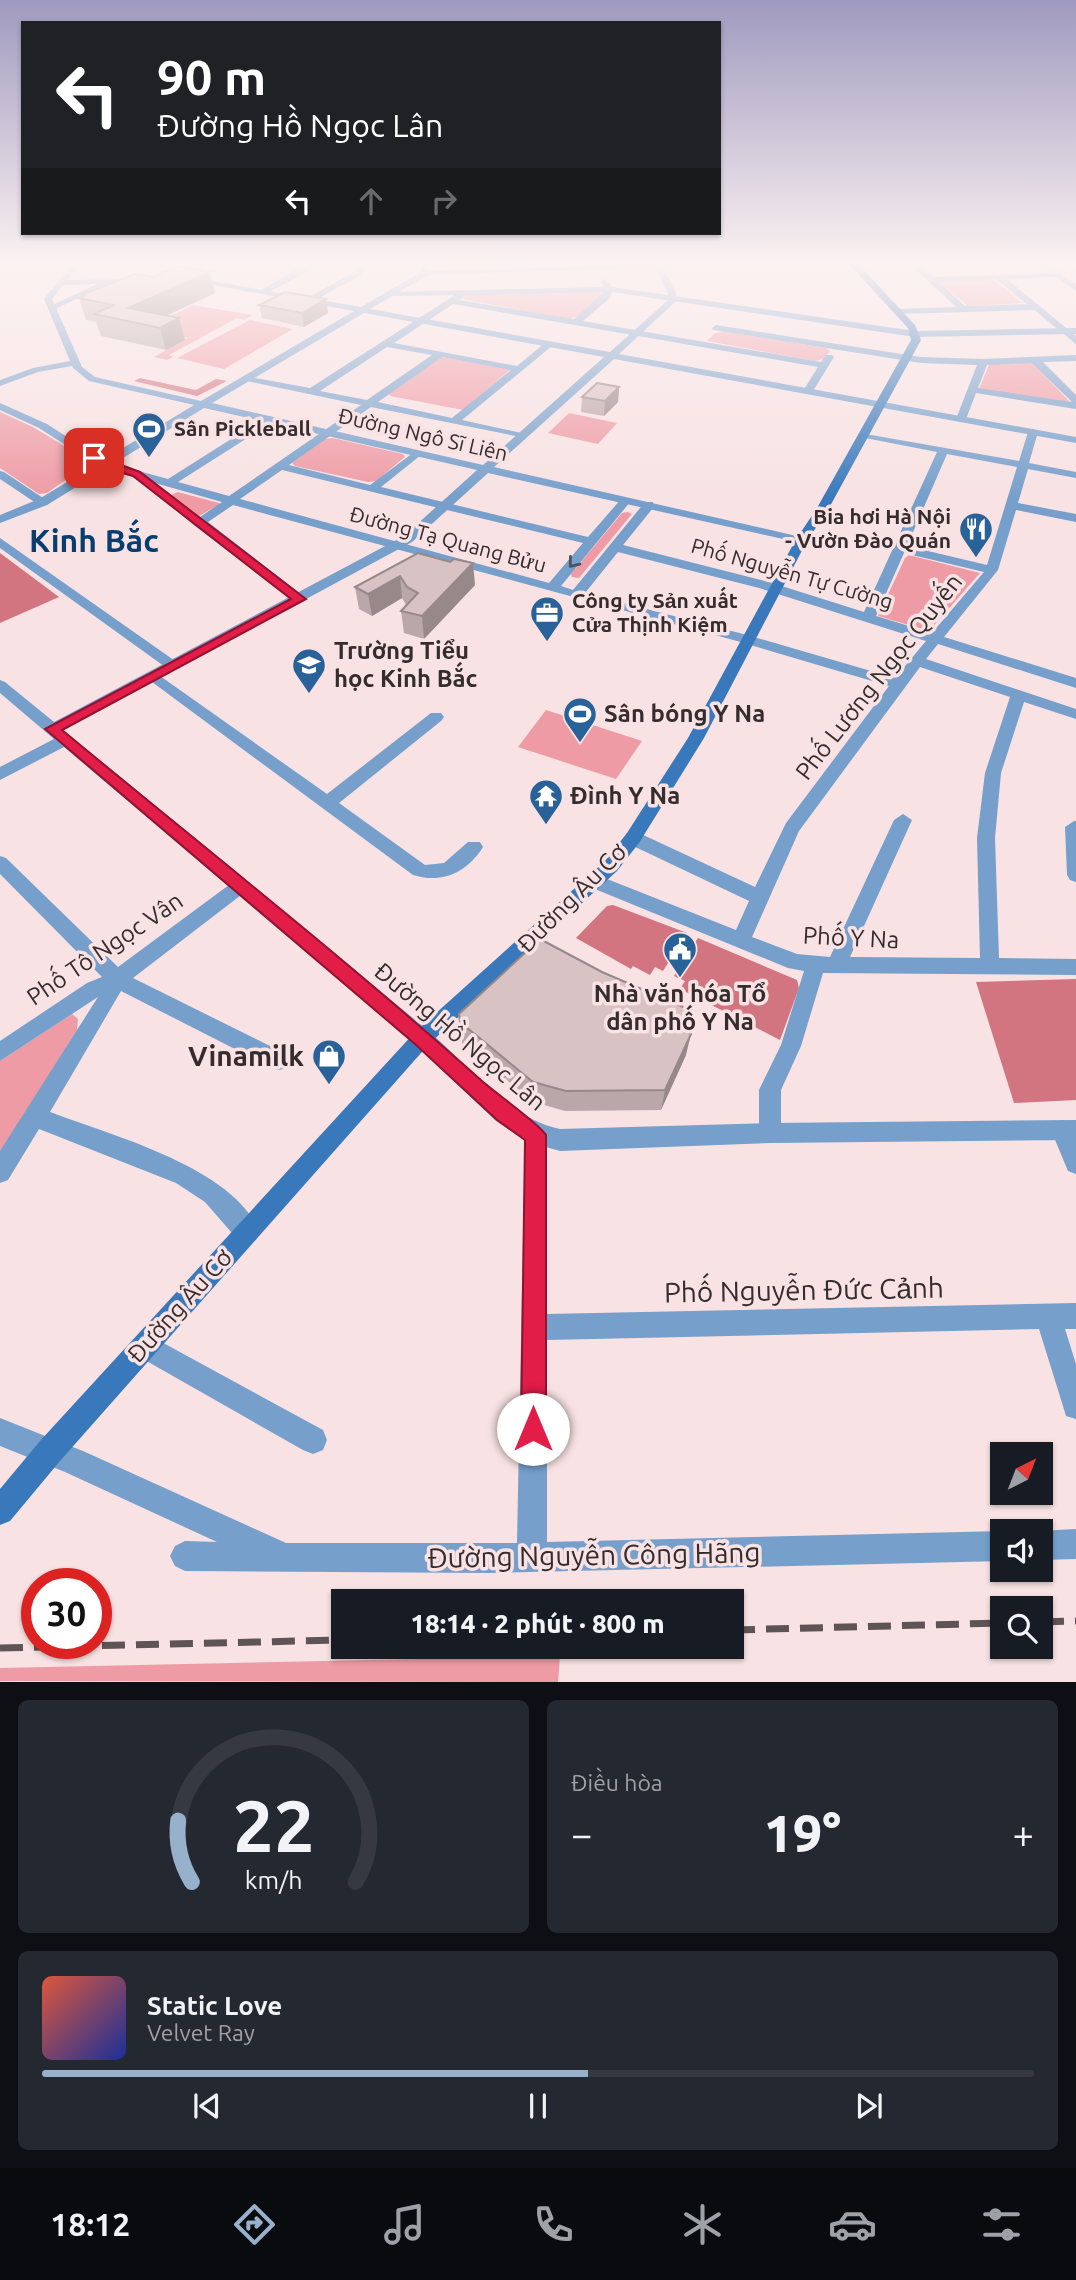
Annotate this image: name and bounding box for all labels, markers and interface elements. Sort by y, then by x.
icon: left [42,49,133,140]
text: 90 m [157,49,266,104]
text: Đường Hồ Ngọc Lân [157,107,443,143]
icon: left [279,182,317,220]
icon: ahead [352,182,390,220]
icon: right [425,182,463,220]
street label: Đường Ngô Sĩ Liên [336,403,510,465]
sports icon: Sân Pickleball [130,410,168,459]
place label: Sân Pickleball [174,416,311,440]
pin [64,428,124,488]
icon: arrive [75,439,113,477]
street label: Đường Tạ Quang Bửu [347,501,549,577]
place label: Bia hơi Hà Nội - Vườn Đào Quán [785,504,951,552]
restaurant icon: Bia hơi Hà Nội - Vườn Đào Quán [957,510,995,559]
district label: Kinh Bắc [29,518,159,558]
street label: Phố Nguyễn Tự Cường [689,531,897,613]
one-way arrow [569,554,581,567]
street label: Phố Lương Ngọc Quyến [787,566,967,785]
place label: Công ty Sản xuất Cửa Thịnh Kiệm [572,586,738,636]
office icon: Công ty Sản xuất Cửa Thịnh Kiệm [528,594,566,643]
place label: Trường Tiểu học Kinh Bắc [334,637,478,692]
school or university icon: Trường Tiểu học Kinh Bắc [290,646,328,695]
sports icon: Sân bóng Y Na [561,695,599,744]
place label: Sân bóng Y Na [604,700,765,727]
temple icon: Đình Y Na [527,777,565,826]
place label: Đình Y Na [570,782,680,809]
street label: Đường Âu Cơ [511,837,631,957]
street label: Phố Tô Ngọc Vân [20,883,188,1011]
street label: Phố Y Na [802,918,900,954]
public building icon: Nhà văn hóa Tổ dân phố Y Na [661,930,699,979]
street label: Đường Hồ Ngọc Lân [369,954,554,1116]
place label: Nhà văn hóa Tổ dân phố Y Na [594,980,766,1035]
shop icon: Vinamilk [310,1037,348,1086]
place label: Vinamilk [188,1040,304,1071]
street label: Đường Âu Cơ [121,1243,237,1368]
street label: Phố Nguyễn Đức Cảnh [664,1269,944,1307]
position arrow [496,1392,570,1466]
north arrow [990,1442,1054,1505]
map controls [990,1442,1053,1659]
button: sound [990,1519,1053,1582]
street label: Đường Nguyễn Công Hãng [427,1534,761,1573]
speed limit sign: 30 [21,1568,112,1659]
button: search [990,1596,1053,1659]
text: 18:14 · 2 phút · 800 m [410,1609,665,1638]
text: Điều hòa [571,1770,663,1795]
text: 22 [232,1785,315,1867]
text: 19° [764,1804,841,1862]
text: − [571,1813,592,1855]
text: + [1013,1813,1034,1855]
text: km/h [245,1866,302,1894]
text: Static Love [147,1991,282,2020]
text: Velvet Ray [147,2020,255,2045]
icon: previous [188,2087,226,2125]
icon: pause [519,2087,557,2125]
icon: next [850,2087,888,2125]
icon: directions [230,2200,279,2249]
icon: music [380,2200,429,2249]
icon: phone [529,2200,578,2249]
icon: climate [678,2200,727,2249]
icon: car [828,2200,877,2249]
icon: filters [977,2200,1026,2249]
text: 18:12 [50,2206,130,2242]

